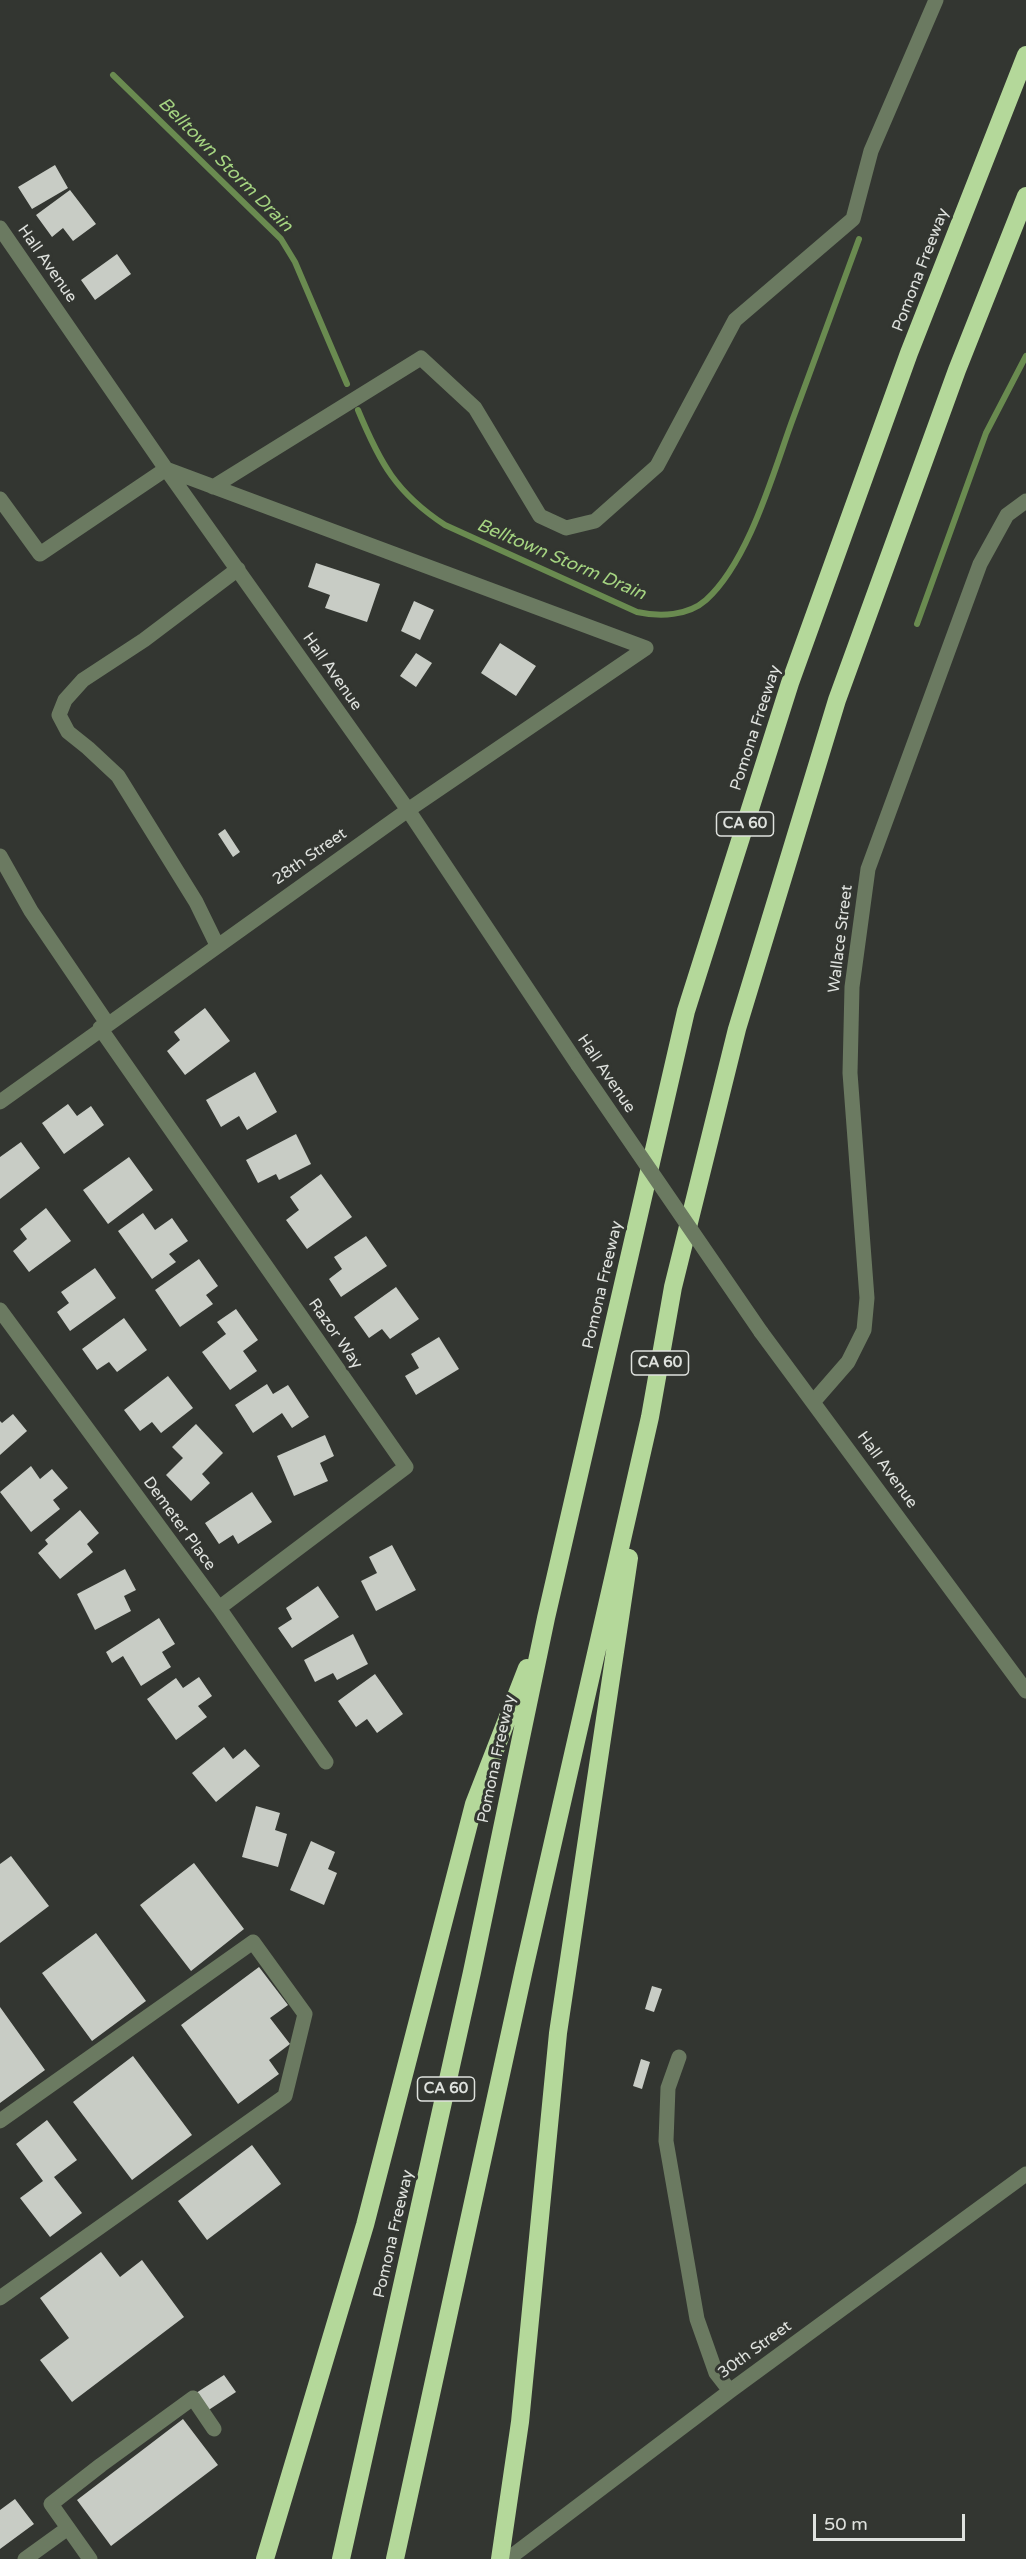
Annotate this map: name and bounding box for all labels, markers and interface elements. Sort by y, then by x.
water label: Belltown Storm Drain [153,93,297,237]
street label: Pomona Freeway [889,206,953,334]
street label: Hall Avenue [13,221,81,307]
water label: Belltown Storm Drain [473,515,649,605]
street label: Hall Avenue [298,629,366,715]
street label: Pomona Freeway [727,663,785,793]
road number: CA 60 [716,812,774,836]
street label: 28th Street [269,825,351,889]
street label: Wallace Street [825,884,857,994]
street label: Hall Avenue [573,1031,639,1117]
street label: Pomona Freeway [579,1219,627,1351]
street label: Razor Way [304,1295,366,1373]
road number: CA 60 [632,1351,688,1375]
street label: Hall Avenue [853,1428,921,1512]
street label: Demeter Place [139,1473,219,1575]
street label: Pomona Freeway [474,1693,520,1825]
road number: CA 60 [418,2077,474,2101]
street label: Pomona Freeway [370,2168,418,2300]
street label: 30th Street [715,2317,795,2383]
scale bar [816,2502,968,2540]
text: 50 m [824,2513,868,2535]

